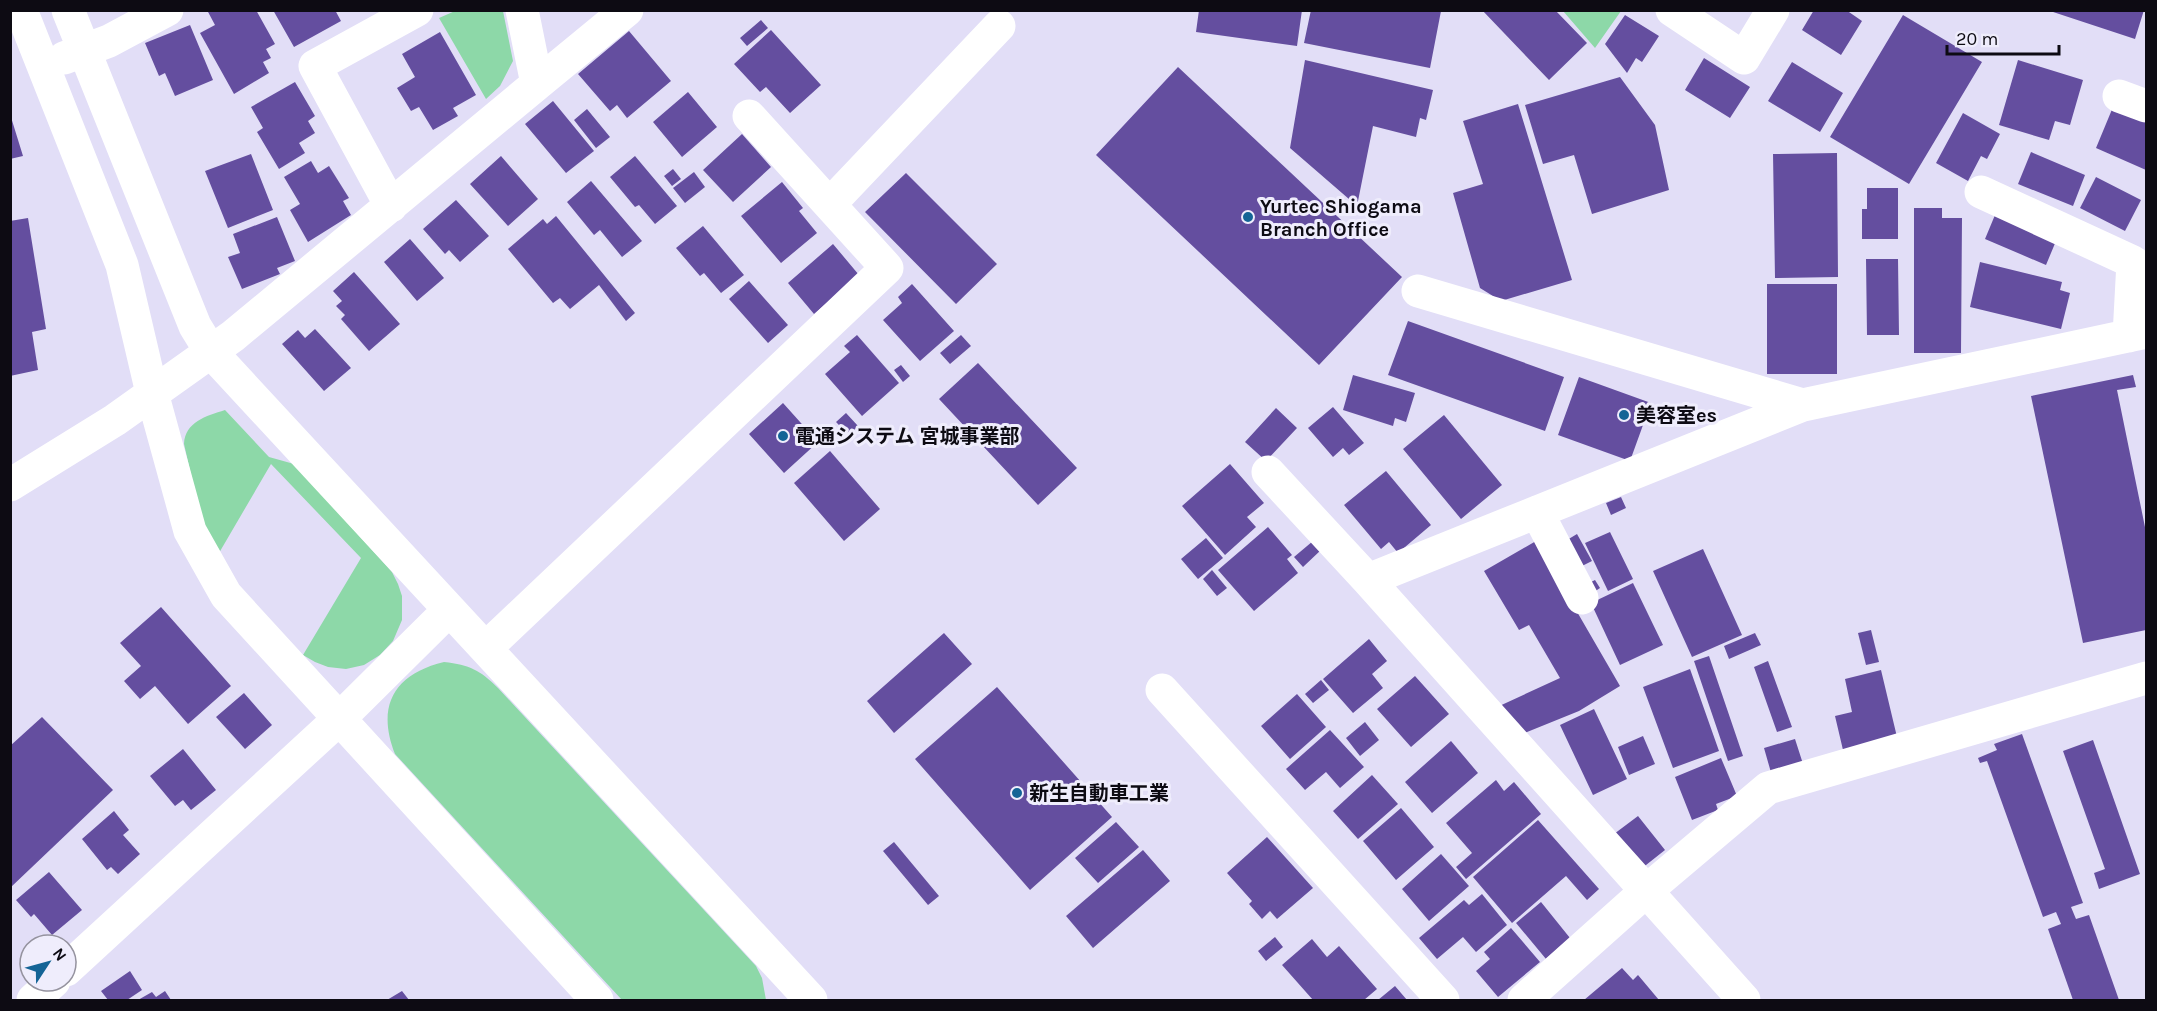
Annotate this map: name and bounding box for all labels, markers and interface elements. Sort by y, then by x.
scale bar [1947,18,2060,56]
text: 20 m [1956,28,1998,50]
place label: Yurtec Shiogama Branch Office [1260,195,1422,241]
marker: Yurtec Shiogama Branch Office [1241,210,1255,224]
place label: 美容室es [1636,404,1717,427]
marker: 美容室es [1617,408,1631,422]
place label: 電通システム 宮城事業部 [795,425,1019,448]
marker: 電通システム 宮城事業部 [776,429,790,443]
place label: 新生自動車工業 [1029,782,1169,805]
marker: 新生自動車工業 [1010,786,1024,800]
north arrow [18,933,78,993]
text: N [49,944,71,965]

